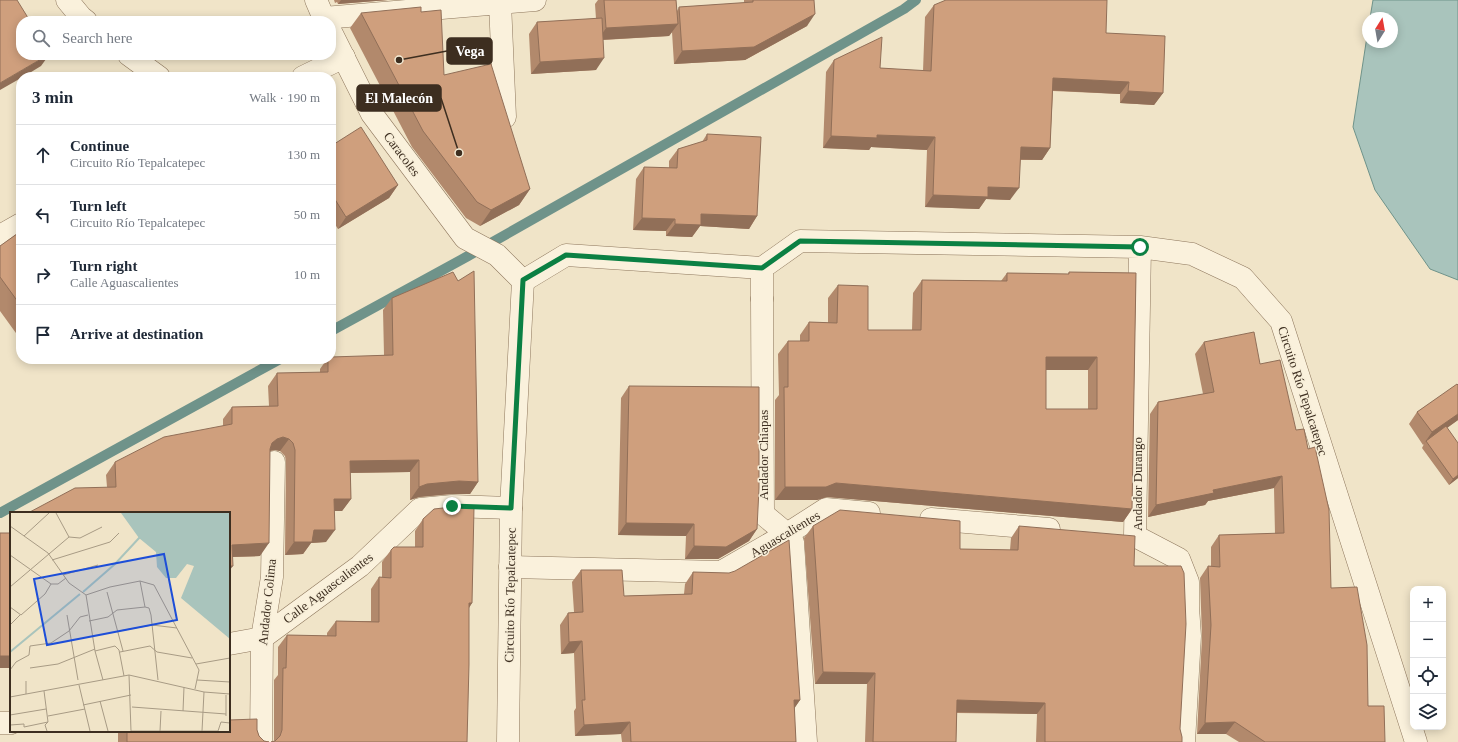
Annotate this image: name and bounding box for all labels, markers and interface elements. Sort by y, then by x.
north arrow [1362,12,1398,48]
search box [16,16,336,60]
icon: search [30,27,52,49]
text: Search here [62,30,132,46]
callout: Vega [447,38,492,64]
text: Vega [455,44,485,59]
callout: El Malecón [357,85,441,111]
text: 3 min [32,88,73,107]
text: Walk · 190 m [249,90,320,105]
text: El Malecón [365,91,433,106]
street label: Caracoles [381,129,423,179]
text: Continue [70,138,129,154]
icon: ahead [32,144,54,166]
text: 130 m [287,147,320,162]
text: Circuito Río Tepalcatepec [70,155,205,170]
text: Turn left [70,198,127,214]
icon: left [32,204,54,226]
text: 50 m [294,207,320,222]
text: Circuito Río Tepalcatepec [70,215,205,230]
route start [1131,238,1149,256]
text: Turn right [70,258,137,274]
icon: right [32,264,54,286]
text: 10 m [294,267,320,282]
text: Calle Aguascalientes [70,275,179,290]
icon: arrive [32,324,54,346]
street label: Circuito Río Tepalcatepec [1275,324,1331,458]
text: Arrive at destination [70,326,203,342]
street label: Andador Chiapas [756,410,771,500]
street label: Andador Durango [1130,437,1145,531]
route end [443,497,461,515]
street label: Aguascalientes [747,507,823,561]
inset map [10,512,230,732]
street label: Circuito Río Tepalcatepec [501,527,519,663]
street label: Calle Aguascalientes [280,549,376,627]
street label: Andador Colima [255,558,279,646]
map controls [1410,586,1446,730]
button: + [1410,586,1446,622]
button: − [1410,622,1446,658]
button: locate [1410,658,1446,694]
button: layers [1410,694,1446,730]

